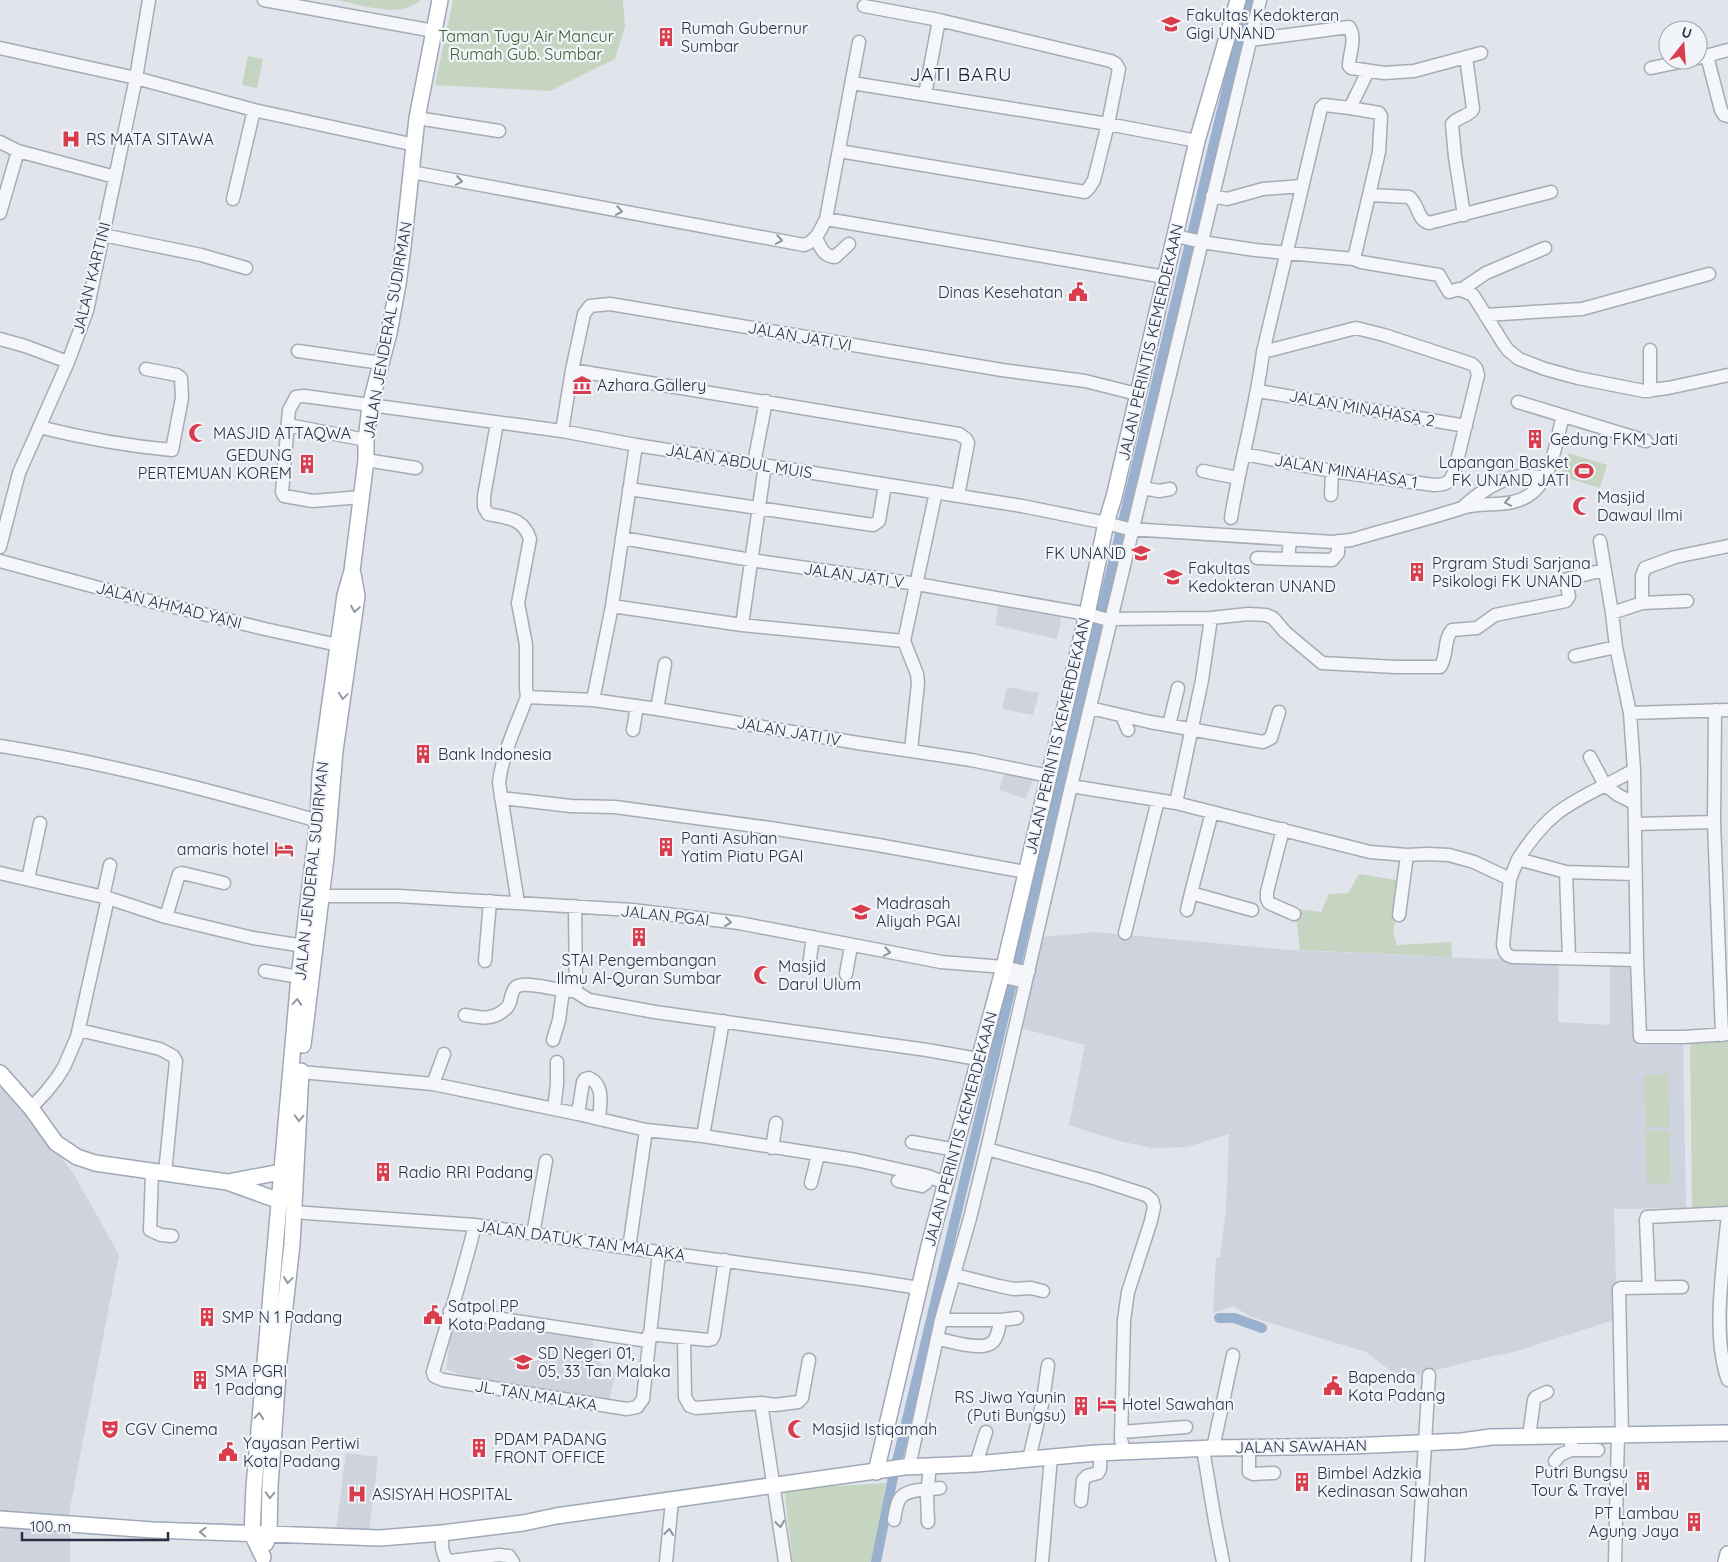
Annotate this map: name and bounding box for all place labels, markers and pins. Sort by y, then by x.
place label: Fakultas Kedokteran Gigi UNAND [1186,5,1339,43]
school or university icon: Fakultas Kedokteran Gigi UNAND [1160,13,1182,35]
place label: Rumah Gubernur Sumbar [681,18,808,56]
building icon: Rumah Gubernur Sumbar [655,26,677,48]
hospital icon: RS MATA SITAWA [60,128,82,150]
place label: RS MATA SITAWA [86,129,214,149]
public building icon: Dinas Kesehatan [1067,281,1089,303]
place label: Dinas Kesehatan [938,282,1063,302]
museum icon: Azhara Gallery [571,374,593,396]
place label: Azhara Gallery [597,375,706,395]
mosque icon: MASJID ATTAQWA [187,422,209,444]
place label: MASJID ATTAQWA [213,423,351,443]
building icon: Gedung FKM Jati [1524,428,1546,450]
place label: Gedung FKM Jati [1550,429,1678,449]
place label: GEDUNG PERTEMUAN KOREM [138,445,292,483]
place label: Lapangan Basket FK UNAND JATI [1439,452,1569,490]
building icon: GEDUNG PERTEMUAN KOREM [296,453,318,475]
sports icon: Lapangan Basket FK UNAND JATI [1573,460,1595,482]
place label: Masjid Dawaul Ilmi [1597,487,1683,525]
mosque icon: Masjid Dawaul Ilmi [1571,495,1593,517]
school or university icon: FK UNAND [1130,542,1152,564]
place label: FK UNAND [1045,543,1126,563]
place label: Prgram Studi Sarjana Psikologi FK UNAND [1432,553,1591,591]
place label: Fakultas Kedokteran UNAND [1188,558,1336,596]
building icon: Prgram Studi Sarjana Psikologi FK UNAND [1406,561,1428,583]
school or university icon: Fakultas Kedokteran UNAND [1162,566,1184,588]
building icon: Bank Indonesia [412,743,434,765]
place label: Bank Indonesia [438,744,552,764]
place label: Panti Asuhan Yatim Piatu PGAI [681,828,804,866]
building icon: Panti Asuhan Yatim Piatu PGAI [655,836,677,858]
hotel icon: amaris hotel [273,838,295,860]
place label: amaris hotel [177,839,269,859]
place label: Madrasah Aliyah PGAI [876,893,961,931]
school or university icon: Madrasah Aliyah PGAI [850,901,872,923]
building icon: STAI Pengembangan Ilmu Al-Quran Sumbar [628,926,650,948]
place label: STAI Pengembangan Ilmu Al-Quran Sumbar [556,950,722,988]
place label: Masjid Darul Ulum [778,956,861,994]
mosque icon: Masjid Darul Ulum [752,964,774,986]
building icon: Radio RRI Padang [372,1161,394,1183]
place label: Radio RRI Padang [398,1162,533,1182]
place label: Satpol PP Kota Padang [448,1296,545,1334]
public building icon: Satpol PP Kota Padang [422,1304,444,1326]
building icon: SMP N 1 Padang [196,1306,218,1328]
place label: SMP N 1 Padang [222,1307,342,1327]
place label: SD Negeri 01, 05, 33 Tan Malaka [538,1343,671,1381]
school or university icon: SD Negeri 01, 05, 33 Tan Malaka [512,1351,534,1373]
place label: SMA PGRI 1 Padang [215,1361,287,1399]
place label: Bapenda Kota Padang [1348,1367,1445,1405]
building icon: SMA PGRI 1 Padang [189,1369,211,1391]
public building icon: Bapenda Kota Padang [1322,1375,1344,1397]
place label: RS Jiwa Yaunin (Puti Bungsu) [954,1387,1066,1425]
hotel icon: Hotel Sawahan [1096,1393,1118,1415]
place label: Hotel Sawahan [1122,1394,1234,1414]
building icon: RS Jiwa Yaunin (Puti Bungsu) [1070,1395,1092,1417]
theatre icon: CGV Cinema [99,1418,121,1440]
mosque icon: Masjid Istiqamah [786,1418,808,1440]
place label: CGV Cinema [125,1419,218,1439]
place label: Masjid Istiqamah [812,1419,937,1439]
place label: PDAM PADANG FRONT OFFICE [494,1429,607,1467]
place label: Yayasan Pertiwi Kota Padang [243,1433,360,1471]
building icon: PDAM PADANG FRONT OFFICE [468,1437,490,1459]
public building icon: Yayasan Pertiwi Kota Padang [217,1441,239,1463]
place label: Putri Bungsu Tour & Travel [1530,1462,1628,1500]
place label: Bimbel Adzkia Kedinasan Sawahan [1317,1463,1468,1501]
building icon: Putri Bungsu Tour & Travel [1632,1470,1654,1492]
building icon: Bimbel Adzkia Kedinasan Sawahan [1291,1471,1313,1493]
hospital icon: ASISYAH HOSPITAL [346,1483,368,1505]
place label: ASISYAH HOSPITAL [372,1484,513,1504]
place label: PT Lambau Agung Jaya [1588,1503,1679,1541]
building icon: PT Lambau Agung Jaya [1683,1511,1705,1533]

